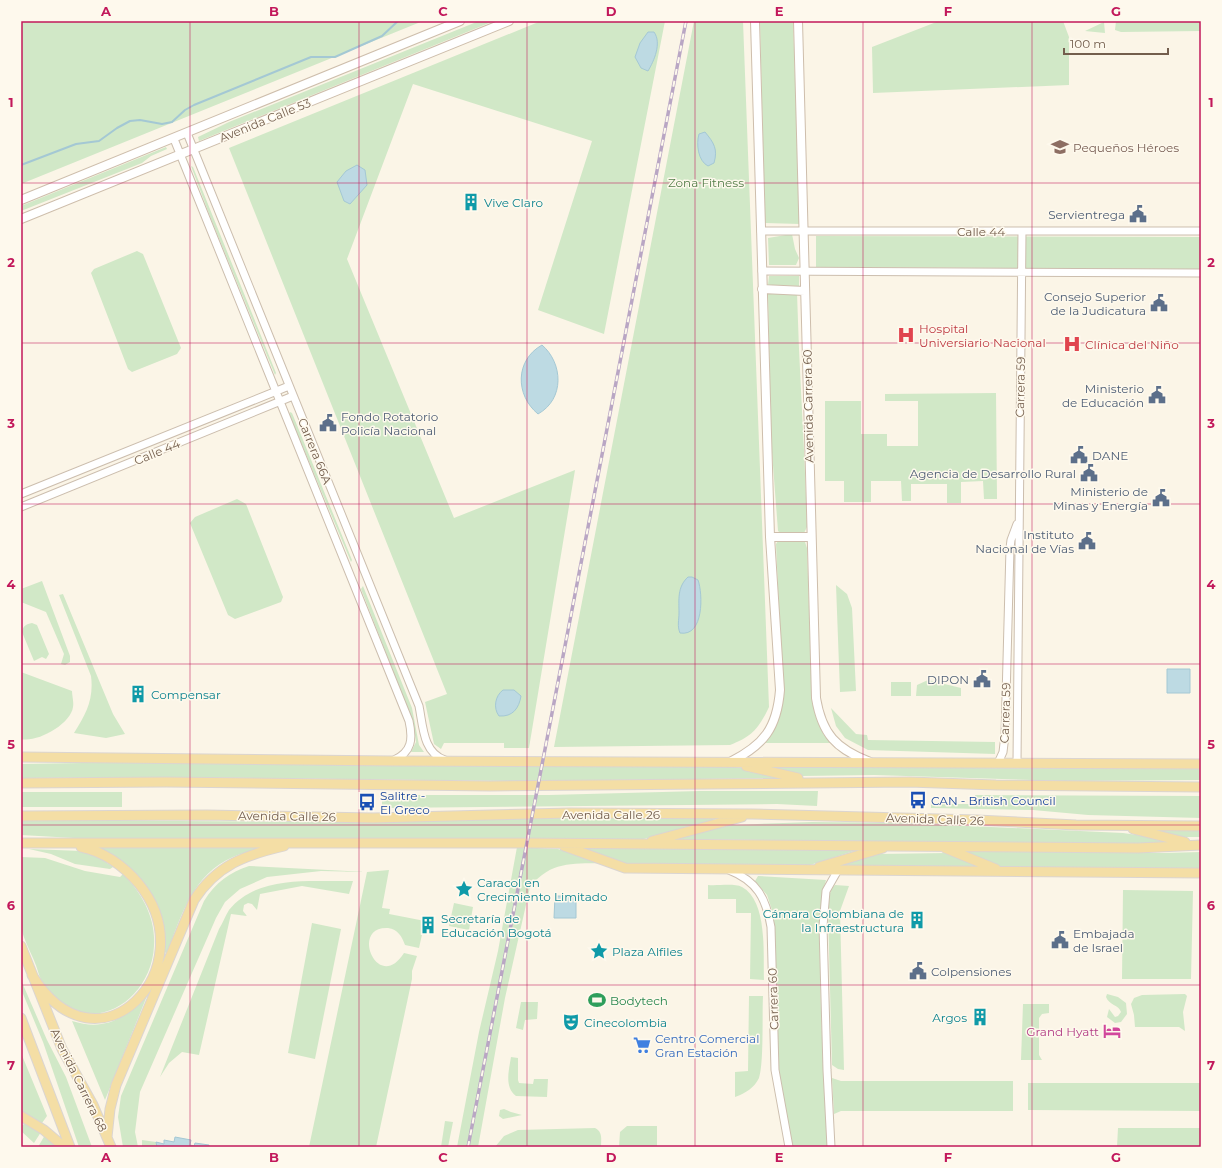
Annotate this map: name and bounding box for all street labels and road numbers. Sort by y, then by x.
street label: Avenida Calle 53 [217,95,313,145]
street label: Calle 44 [957,224,1005,239]
street label: Avenida Carrera 60 [800,349,816,463]
street label: Carrera 59 [1012,356,1028,418]
street label: Carrera 66A [295,416,335,487]
street label: Calle 44 [132,436,182,468]
street label: Carrera 59 [996,682,1014,744]
street label: Avenida Calle 26 [562,807,660,822]
street label: Avenida Calle 26 [238,808,336,824]
street label: Avenida Calle 26 [886,810,984,828]
street label: Carrera 60 [764,968,782,1030]
street label: Avenida Carrera 68 [47,1026,111,1134]

